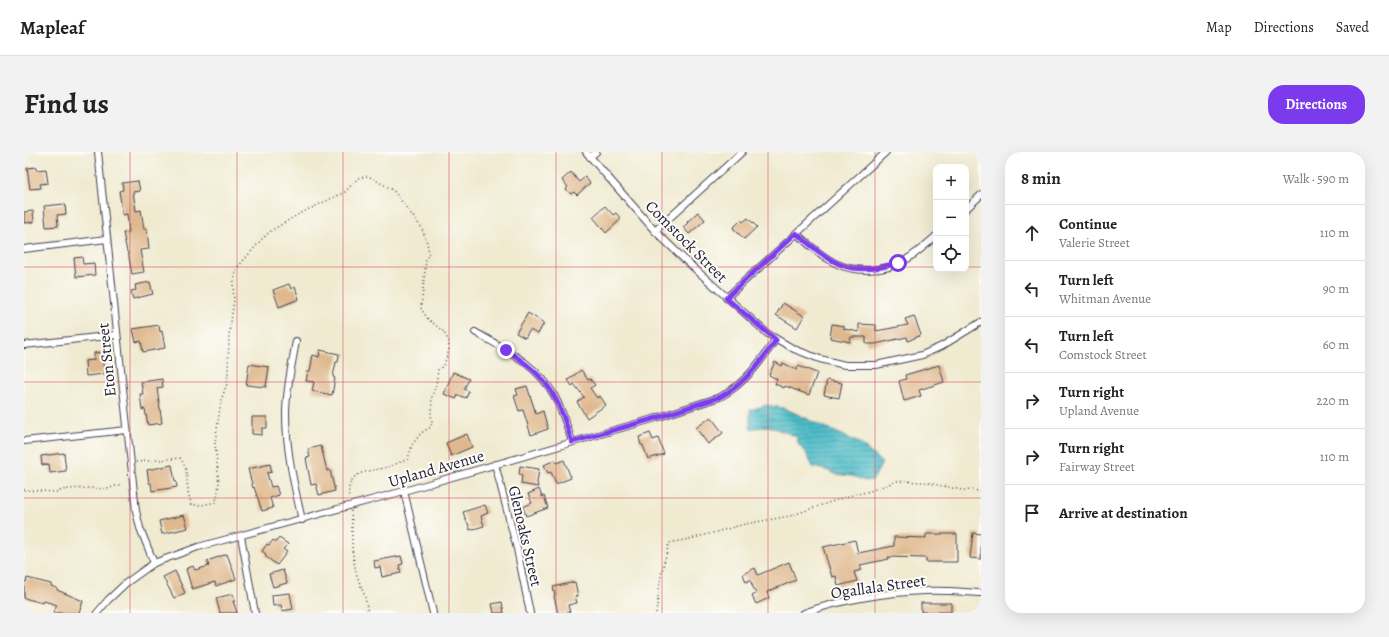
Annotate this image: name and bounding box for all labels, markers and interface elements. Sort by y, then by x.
text: Mapleaf [20,15,85,41]
text: Map [1206,18,1232,37]
text: Directions [1254,18,1314,37]
text: Saved [1336,18,1369,37]
text: Find us [24,85,109,123]
button: Directions [1268,85,1365,124]
map controls [933,164,969,272]
button: + [933,164,969,200]
text: 8 min [1021,167,1061,190]
text: Walk · 590 m [1283,170,1349,187]
street label: Comstock Street [640,196,732,288]
button: − [933,200,969,236]
text: Continue [1059,214,1117,234]
icon: ahead [1021,222,1043,244]
text: 110 m [1320,224,1349,241]
text: Valerie Street [1059,234,1130,251]
button: locate [933,236,969,272]
route start [889,254,907,272]
text: Turn left [1059,270,1114,290]
icon: left [1021,278,1043,300]
text: 90 m [1323,280,1349,297]
text: Whitman Avenue [1059,290,1151,307]
street label: Eton Street [92,322,122,398]
text: Turn left [1059,326,1114,346]
icon: left [1021,334,1043,356]
text: 60 m [1323,336,1349,353]
route end [497,341,515,359]
text: Comstock Street [1059,346,1147,363]
text: Turn right [1059,382,1124,402]
icon: right [1021,390,1043,412]
text: 220 m [1316,392,1349,409]
text: Upland Avenue [1059,402,1139,419]
text: Turn right [1059,438,1124,458]
street label: Upland Avenue [386,445,487,493]
icon: right [1021,446,1043,468]
text: 110 m [1320,448,1349,465]
text: Fairway Street [1059,458,1135,475]
street label: Glenoaks Street [503,484,547,589]
icon: arrive [1021,502,1043,524]
text: Arrive at destination [1059,503,1188,523]
street label: Ogallala Street [829,569,927,605]

